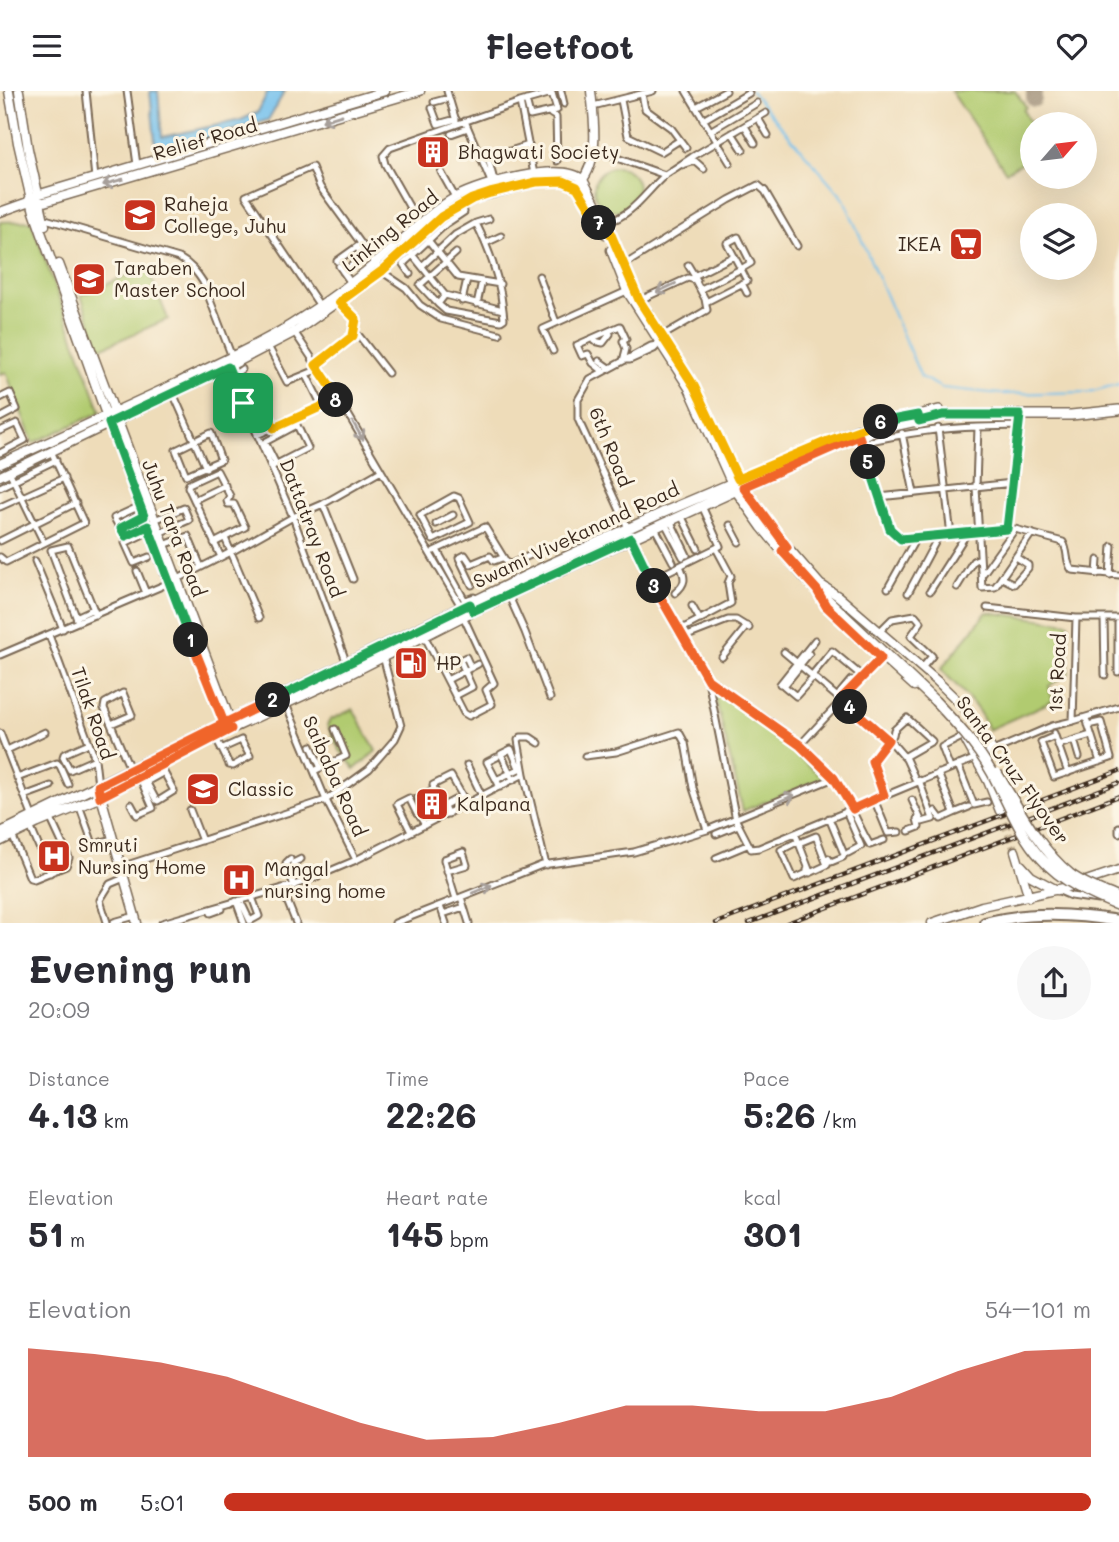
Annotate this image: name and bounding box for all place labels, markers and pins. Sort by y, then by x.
building icon: Bhagwati Society [414,133,452,171]
place label: Bhagwati Society [458,139,619,164]
place label: Raheja College, Juhu [164,191,287,238]
school or university icon: Raheja College, Juhu [121,196,159,234]
pin: 7 [582,205,616,241]
supermarket icon: IKEA [947,225,985,263]
place label: IKEA [898,231,942,256]
place label: Taraben Master School [114,255,246,302]
school or university icon: Taraben Master School [70,260,108,298]
pin [213,373,273,433]
pin: 8 [318,383,354,417]
pin: 6 [864,405,898,439]
pin: 5 [850,445,886,479]
pin: 3 [636,568,672,603]
pin: 1 [174,623,208,657]
fuel station icon: HP [392,644,430,682]
place label: HP [436,650,462,675]
pin: 2 [256,683,290,717]
pin: 4 [832,689,868,725]
school or university icon: Classic [184,770,222,808]
place label: Classic [228,776,294,801]
building icon: Kalpana [413,785,451,823]
place label: Kalpana [457,791,531,816]
place label: Smruti Nursing Home [78,832,206,879]
hospital icon: Smruti Nursing Home [35,837,73,875]
place label: Mangal nursing home [264,856,386,903]
hospital icon: Mangal nursing home [220,861,258,899]

